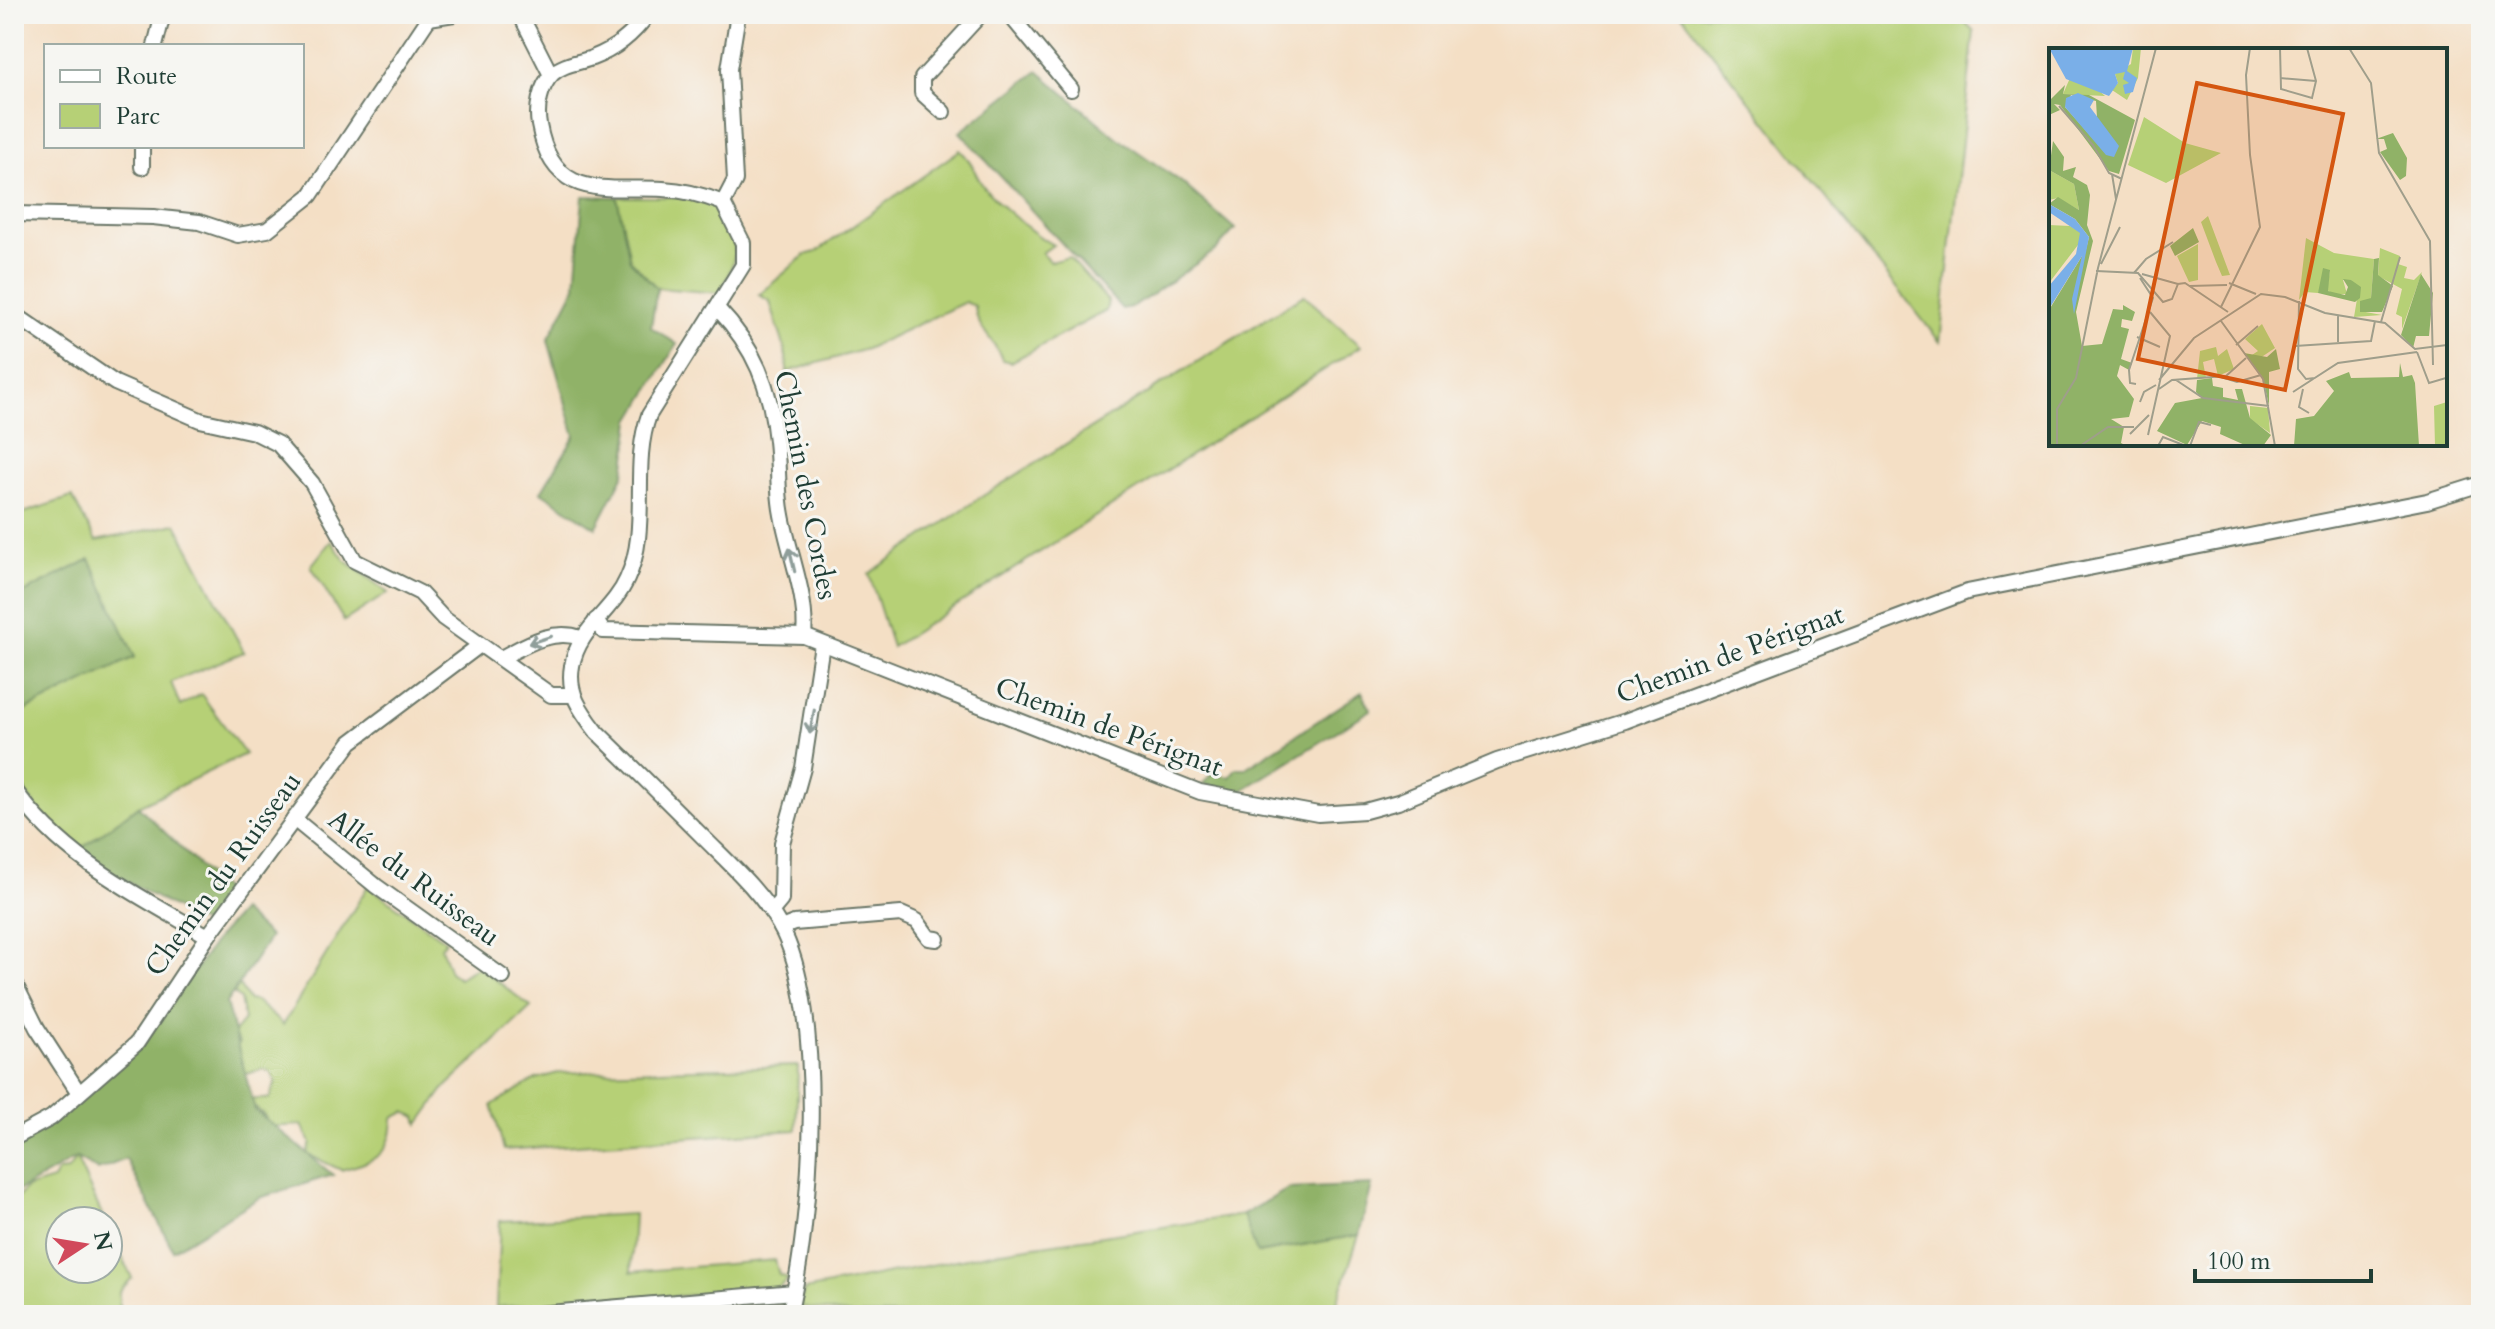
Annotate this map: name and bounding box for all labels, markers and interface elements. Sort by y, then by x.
legend [44,44,304,148]
inset map [2049,48,2447,446]
text: Route [116,60,177,93]
text: Parc [116,100,160,133]
street label: Chemin des Cordes [765,367,847,603]
one-way arrow [784,548,799,573]
street label: Chemin de Pérignat [1611,595,1849,713]
one-way arrow [527,633,553,648]
street label: Chemin de Pérignat [990,668,1228,786]
one-way arrow [804,708,819,734]
street label: Chemin du Ruisseau [136,764,310,984]
street label: Allée du Ruisseau [320,801,508,955]
north arrow [44,1205,124,1285]
text: N [86,1229,119,1254]
scale bar [2195,1233,2371,1283]
text: 100 m [2207,1245,2271,1278]

